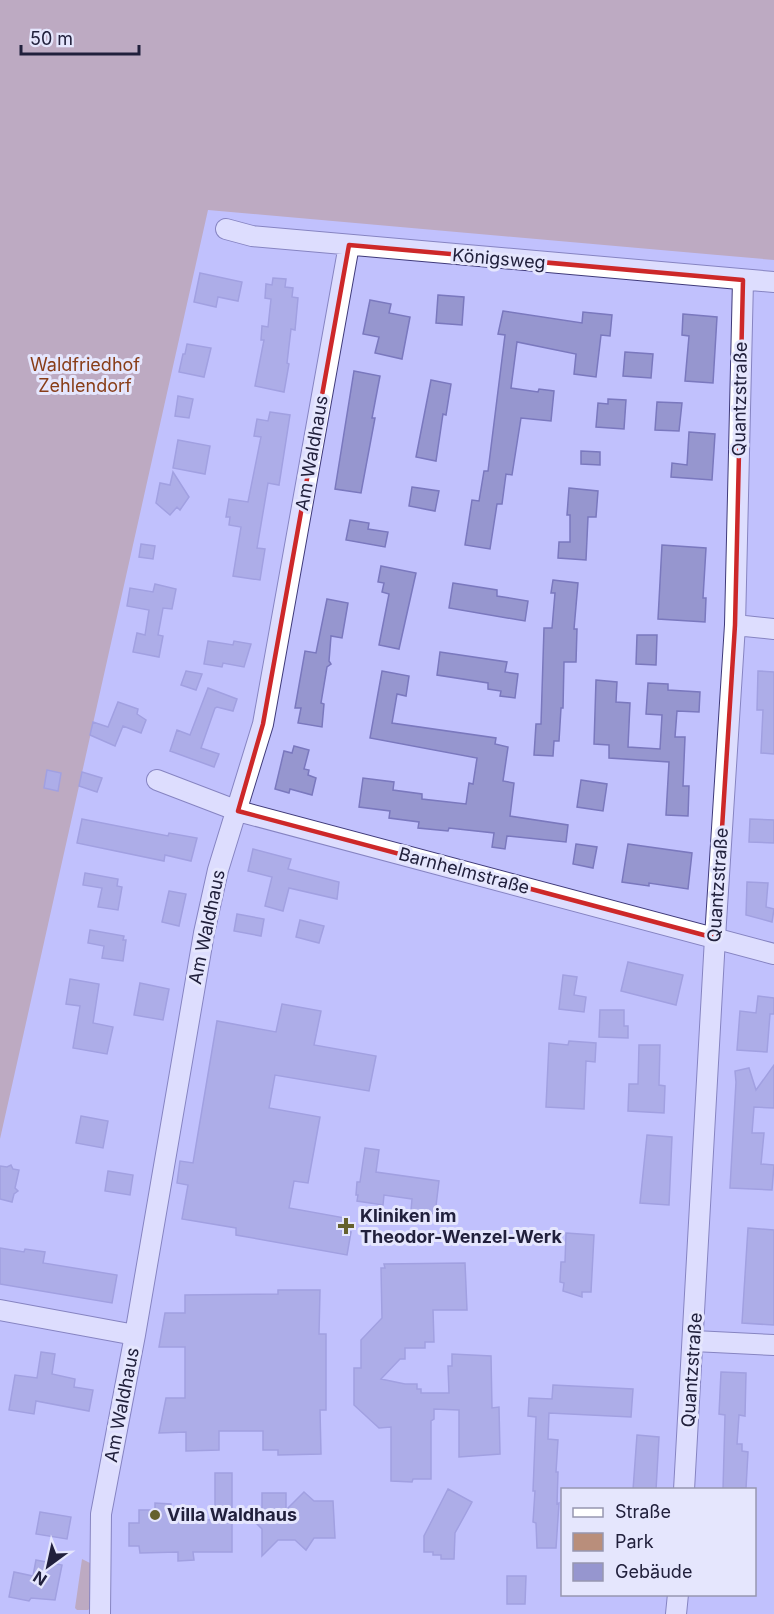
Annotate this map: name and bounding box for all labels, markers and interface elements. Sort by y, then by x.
scale bar [21,18,140,56]
text: 50 m [30,28,73,49]
street label: Königsweg [451,244,547,273]
street label: Quantzstraße [728,341,751,457]
park label: Waldfriedhof Zehlendorf [30,354,140,396]
street label: Am Waldhaus [291,394,332,512]
street label: Quantzstraße [703,827,732,943]
street label: Barnhelmstraße [396,843,532,898]
street label: Am Waldhaus [184,868,229,986]
place label: Kliniken im Theodor-Wenzel-Werk [360,1205,562,1247]
marker: Kliniken im Theodor-Wenzel-Werk [337,1217,355,1235]
street label: Quantzstraße [677,1312,706,1428]
street label: Am Waldhaus [100,1346,143,1464]
legend [561,1488,756,1596]
text: Straße [615,1501,671,1522]
place label: Villa Waldhaus [167,1504,297,1525]
marker: Villa Waldhaus [148,1508,162,1522]
text: Park [615,1531,654,1552]
north arrow [18,1536,78,1596]
text: Gebäude [615,1561,692,1582]
text: N [29,1567,50,1590]

